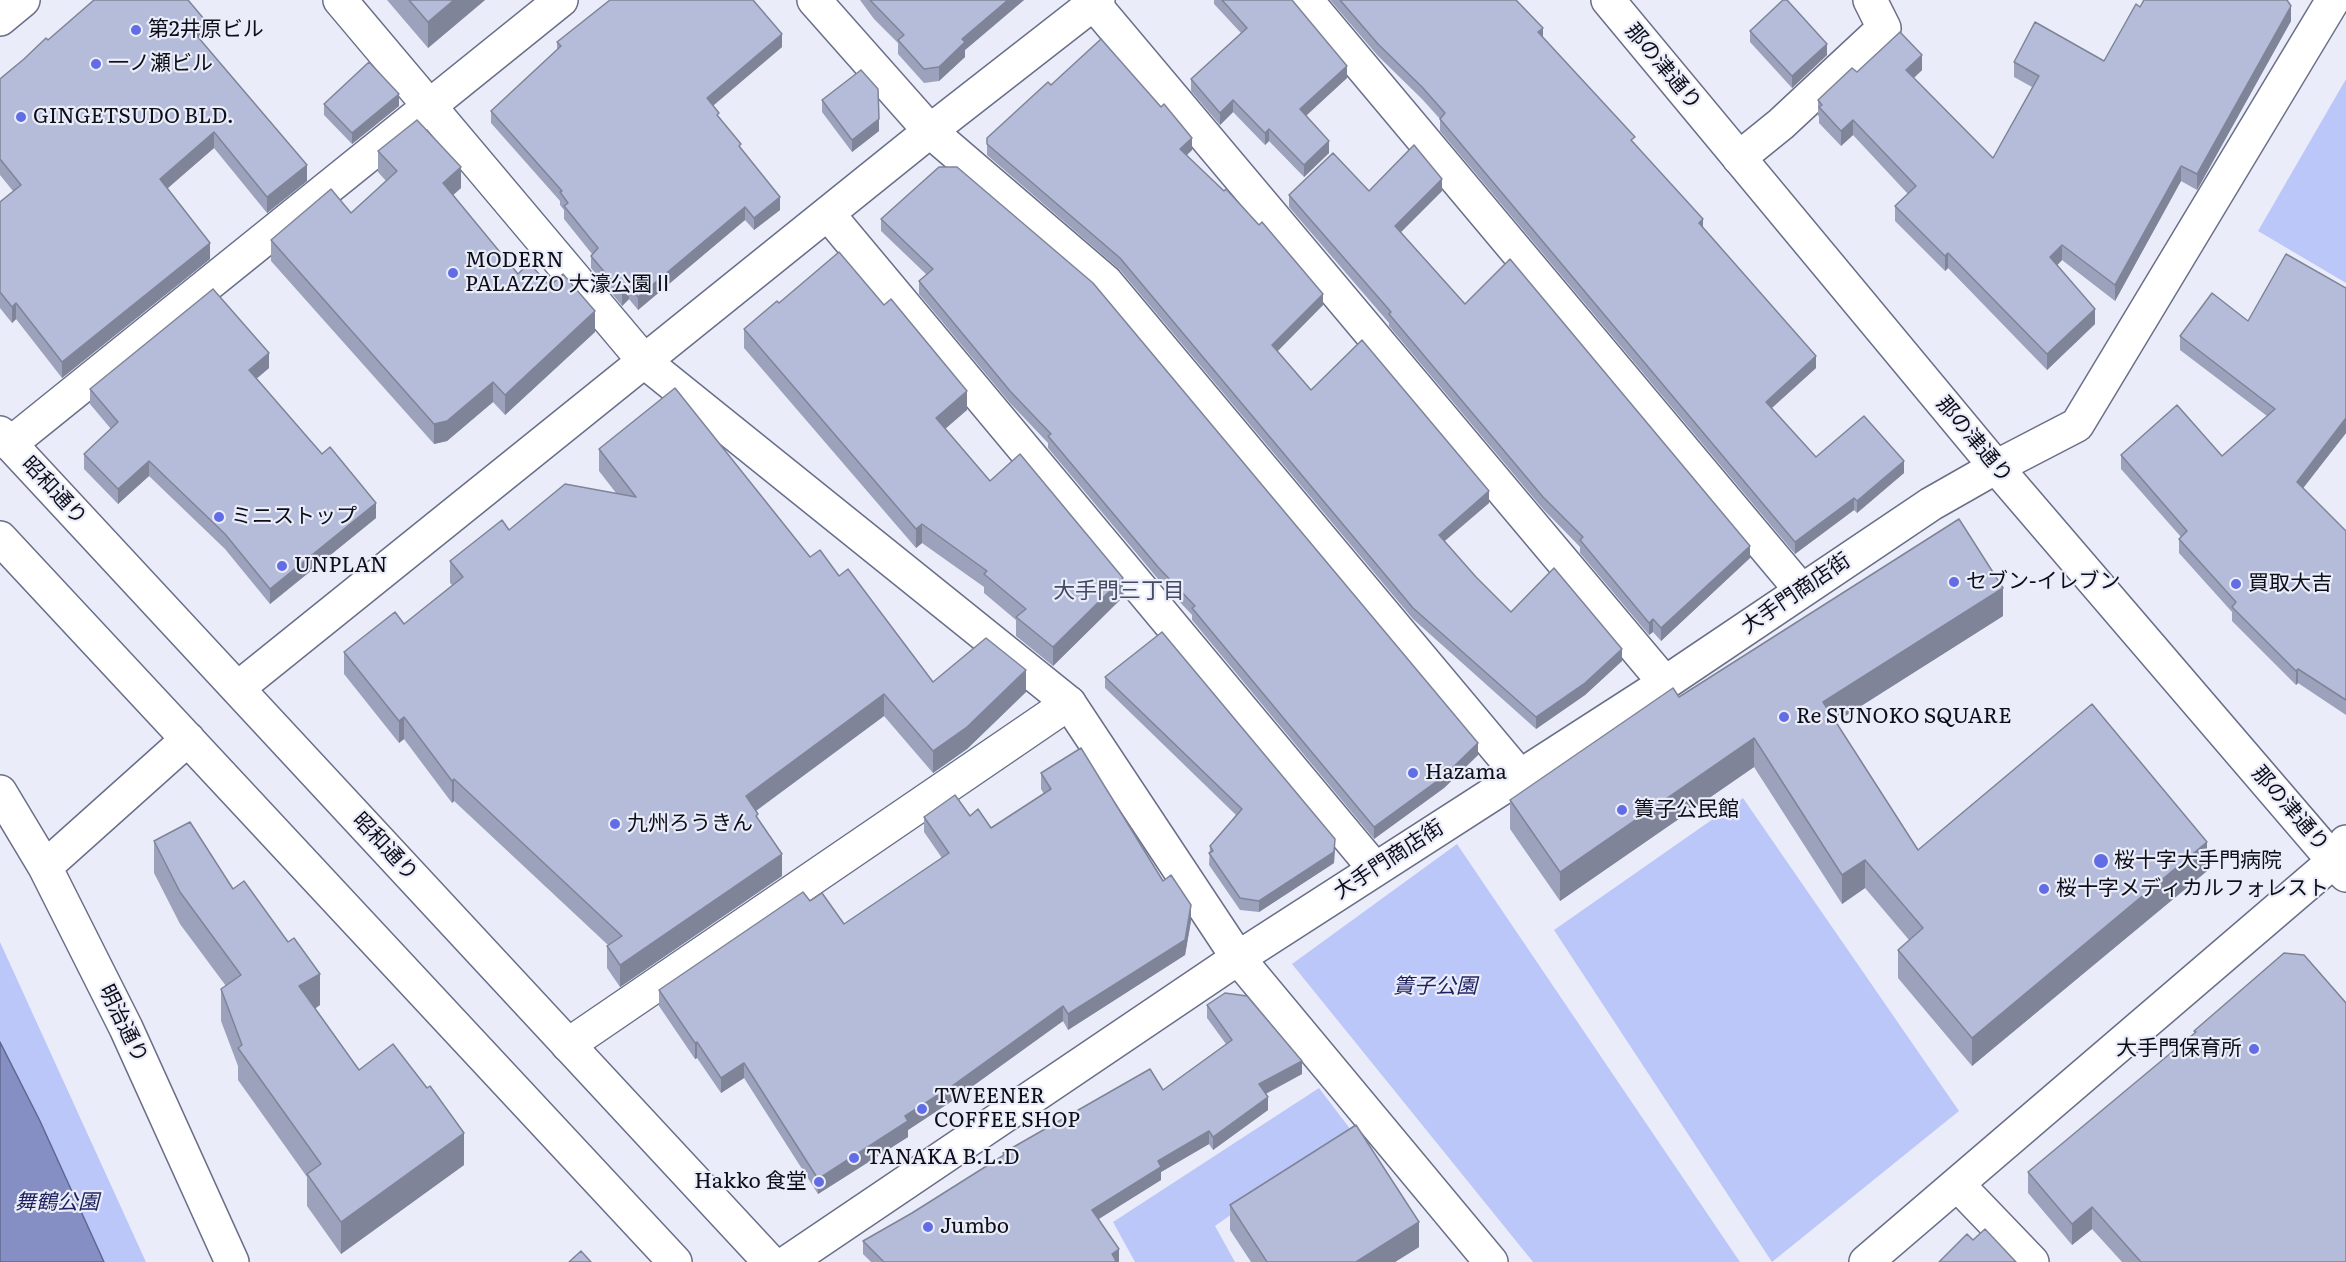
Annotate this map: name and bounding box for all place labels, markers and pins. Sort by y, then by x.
place label: 第2井原ビル [148,17,264,43]
marker: 第2井原ビル [129,23,143,37]
place label: 一ノ瀬ビル [108,51,213,77]
marker: 一ノ瀬ビル [89,57,103,71]
place label: GINGETSUDO BLD. [33,104,234,130]
marker: GINGETSUDO BLD. [14,110,28,124]
place label: MODERN PALAZZO 大濠公園Ⅱ [465,248,673,298]
marker: MODERN PALAZZO 大濠公園Ⅱ [446,266,460,280]
place label: ミニストップ [231,504,357,530]
marker: ミニストップ [212,510,226,524]
place label: UNPLAN [294,553,388,579]
marker: UNPLAN [275,559,289,573]
place label: セブン-イレブン [1966,569,2120,595]
place label: 買取大吉 [2248,571,2332,597]
marker: セブン-イレブン [1947,575,1961,589]
marker: 買取大吉 [2229,577,2243,591]
place label: Re SUNOKO SQUARE [1796,704,2012,730]
marker: Re SUNOKO SQUARE [1777,710,1791,724]
place label: Hazama [1425,760,1507,786]
marker: Hazama [1406,766,1420,780]
place label: 簀子公民館 [1634,797,1739,823]
marker: 簀子公民館 [1615,803,1629,817]
place label: 九州ろうきん [627,811,753,837]
marker: 九州ろうきん [608,817,622,831]
place label: 桜十字大手門病院 [2114,848,2282,874]
marker: 桜十字大手門病院 [2092,852,2110,870]
place label: 桜十字メディカルフォレスト [2056,876,2329,902]
marker: 桜十字メディカルフォレスト [2037,882,2051,896]
place label: 大手門保育所 [2116,1036,2242,1062]
marker: 大手門保育所 [2247,1042,2261,1056]
place label: TWEENER COFFEE SHOP [934,1084,1080,1134]
marker: TWEENER COFFEE SHOP [915,1102,929,1116]
place label: TANAKA B.L.D [866,1145,1020,1171]
marker: TANAKA B.L.D [847,1151,861,1165]
place label: Hakko 食堂 [694,1169,807,1195]
marker: Hakko 食堂 [812,1175,826,1189]
place label: Jumbo [940,1214,1009,1240]
marker: Jumbo [921,1220,935,1234]

